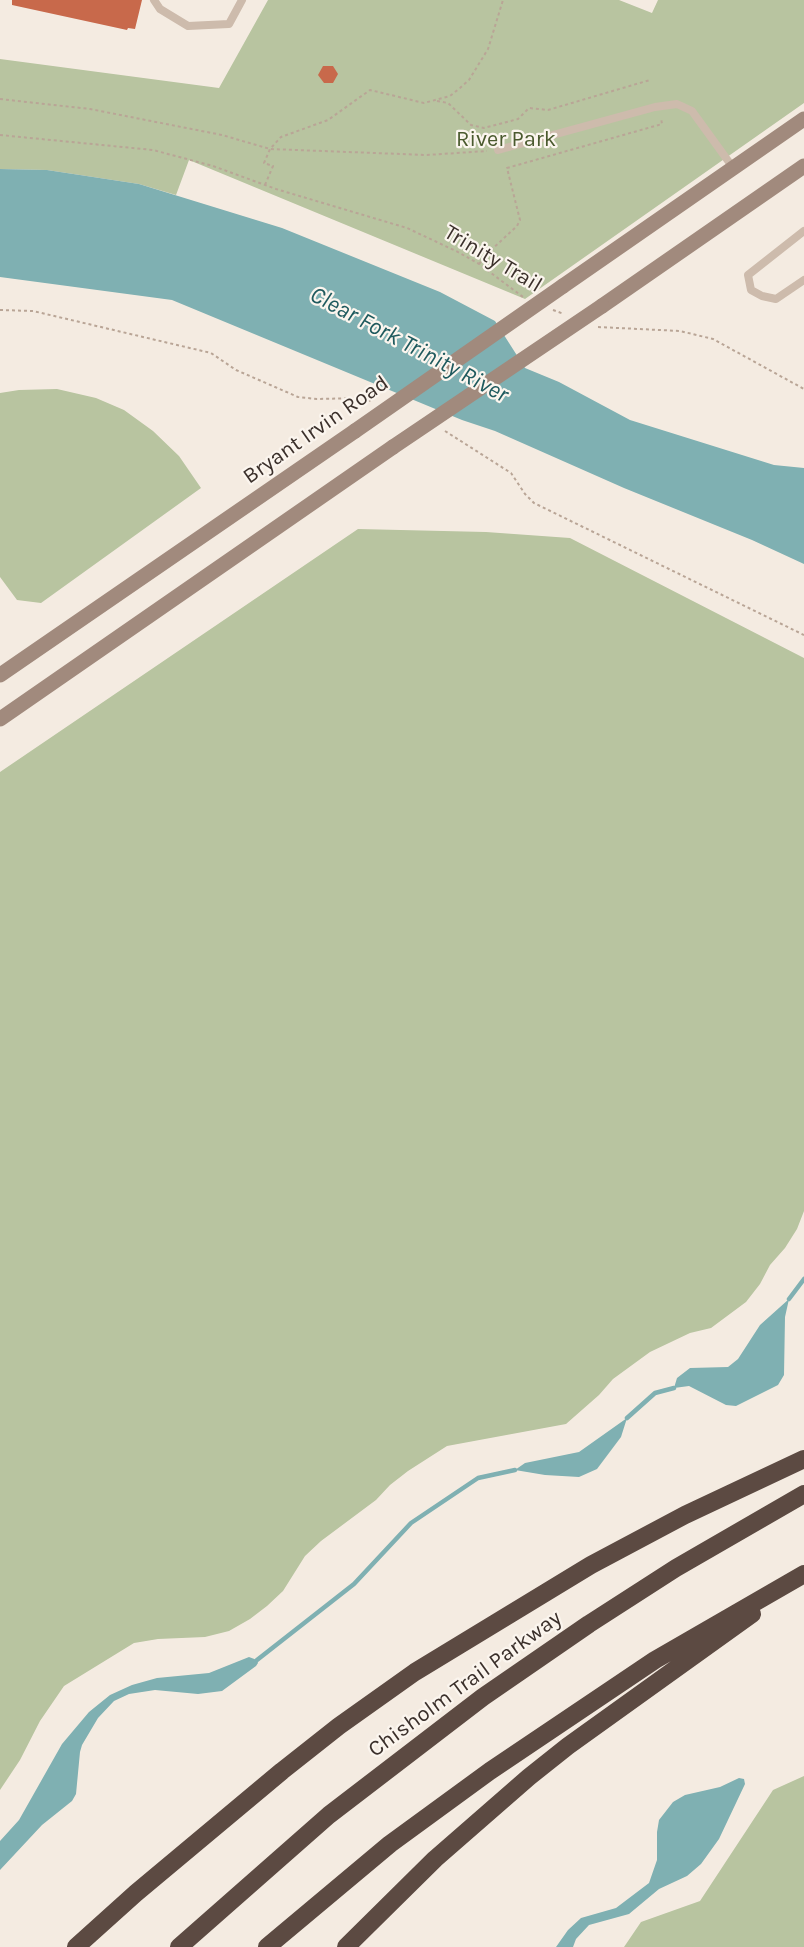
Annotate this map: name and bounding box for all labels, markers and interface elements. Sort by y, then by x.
park label: River Park [456,127,556,153]
street label: Trinity Trail [439,219,547,299]
water label: Clear Fork Trinity River [305,280,513,410]
street label: Bryant Irvin Road [238,370,394,490]
street label: Chisholm Trail Parkway [363,1605,567,1763]

